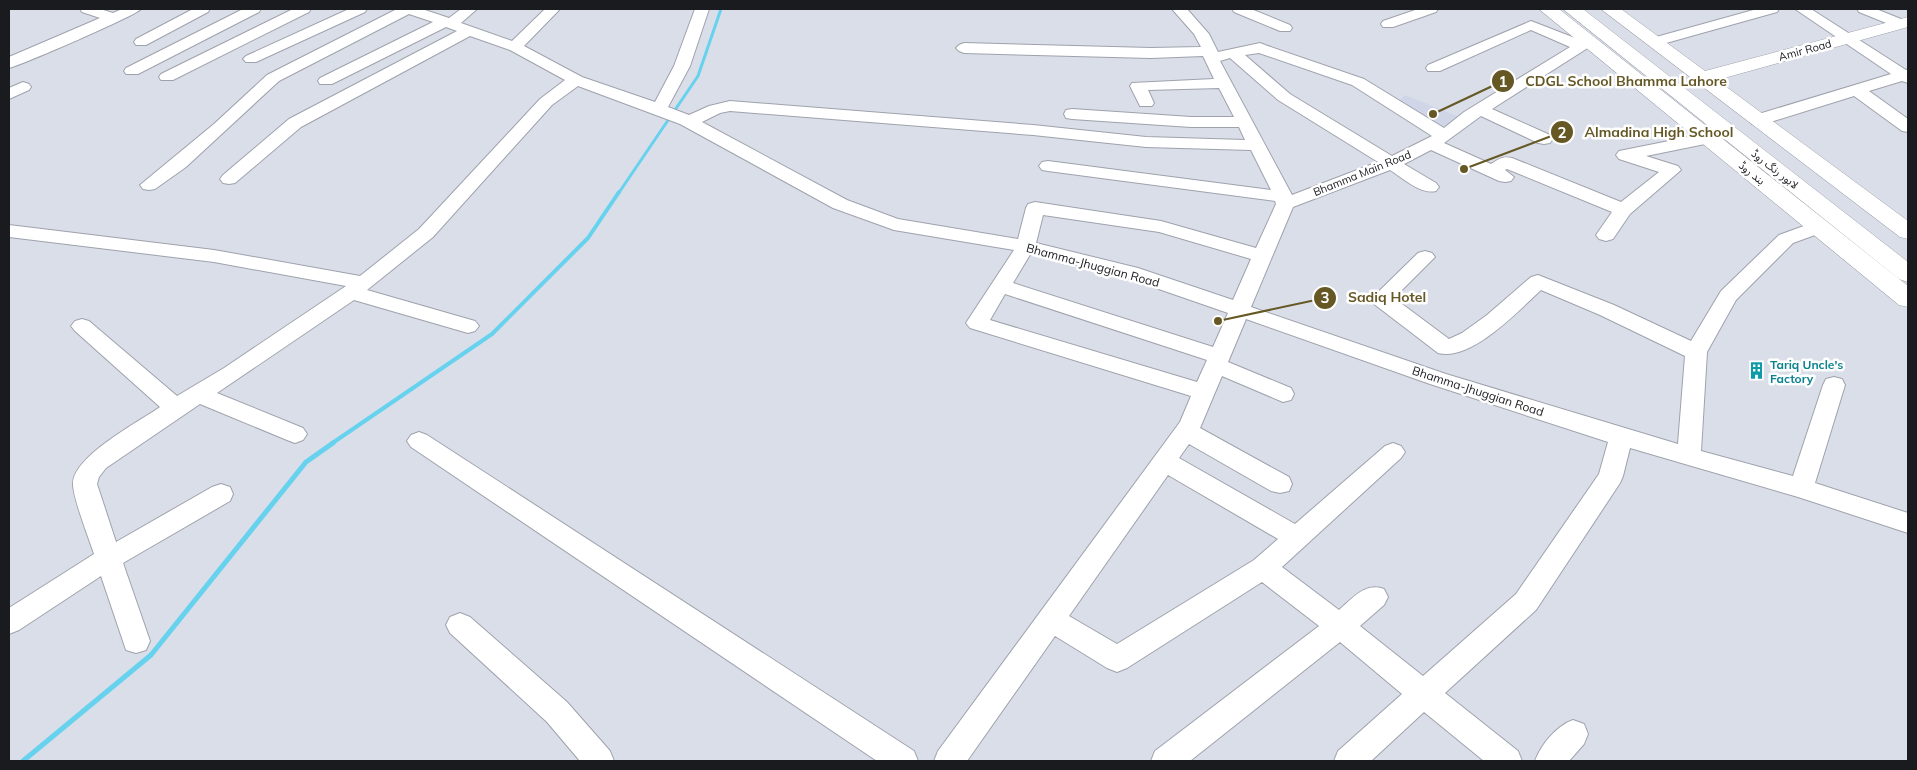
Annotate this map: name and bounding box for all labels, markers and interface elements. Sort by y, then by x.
street label: Amir Road [1777,36,1833,64]
callout: CDGL School Bhamma Lahore [1490,67,1737,96]
text: 1 [1498,72,1508,91]
text: CDGL School Bhamma Lahore [1525,72,1727,90]
callout: Almadina High School [1549,118,1743,147]
text: 2 [1557,123,1567,142]
text: Almadina High School [1585,123,1733,141]
street label: لاہور رنگ روڈ [1749,146,1801,192]
street label: Bhamma Main Road [1311,147,1413,199]
street label: بند روڈ [1736,158,1768,188]
street label: Bhamma-Jhuggian Road [1025,240,1161,290]
callout: Sadiq Hotel [1313,283,1436,312]
text: 3 [1320,288,1330,307]
text: Sadiq Hotel [1348,288,1426,306]
place label: Tariq Uncle's Factory [1770,357,1843,386]
building icon: Tariq Uncle's Factory [1746,361,1766,381]
street label: Bhamma-Jhuggian Road [1410,363,1546,419]

